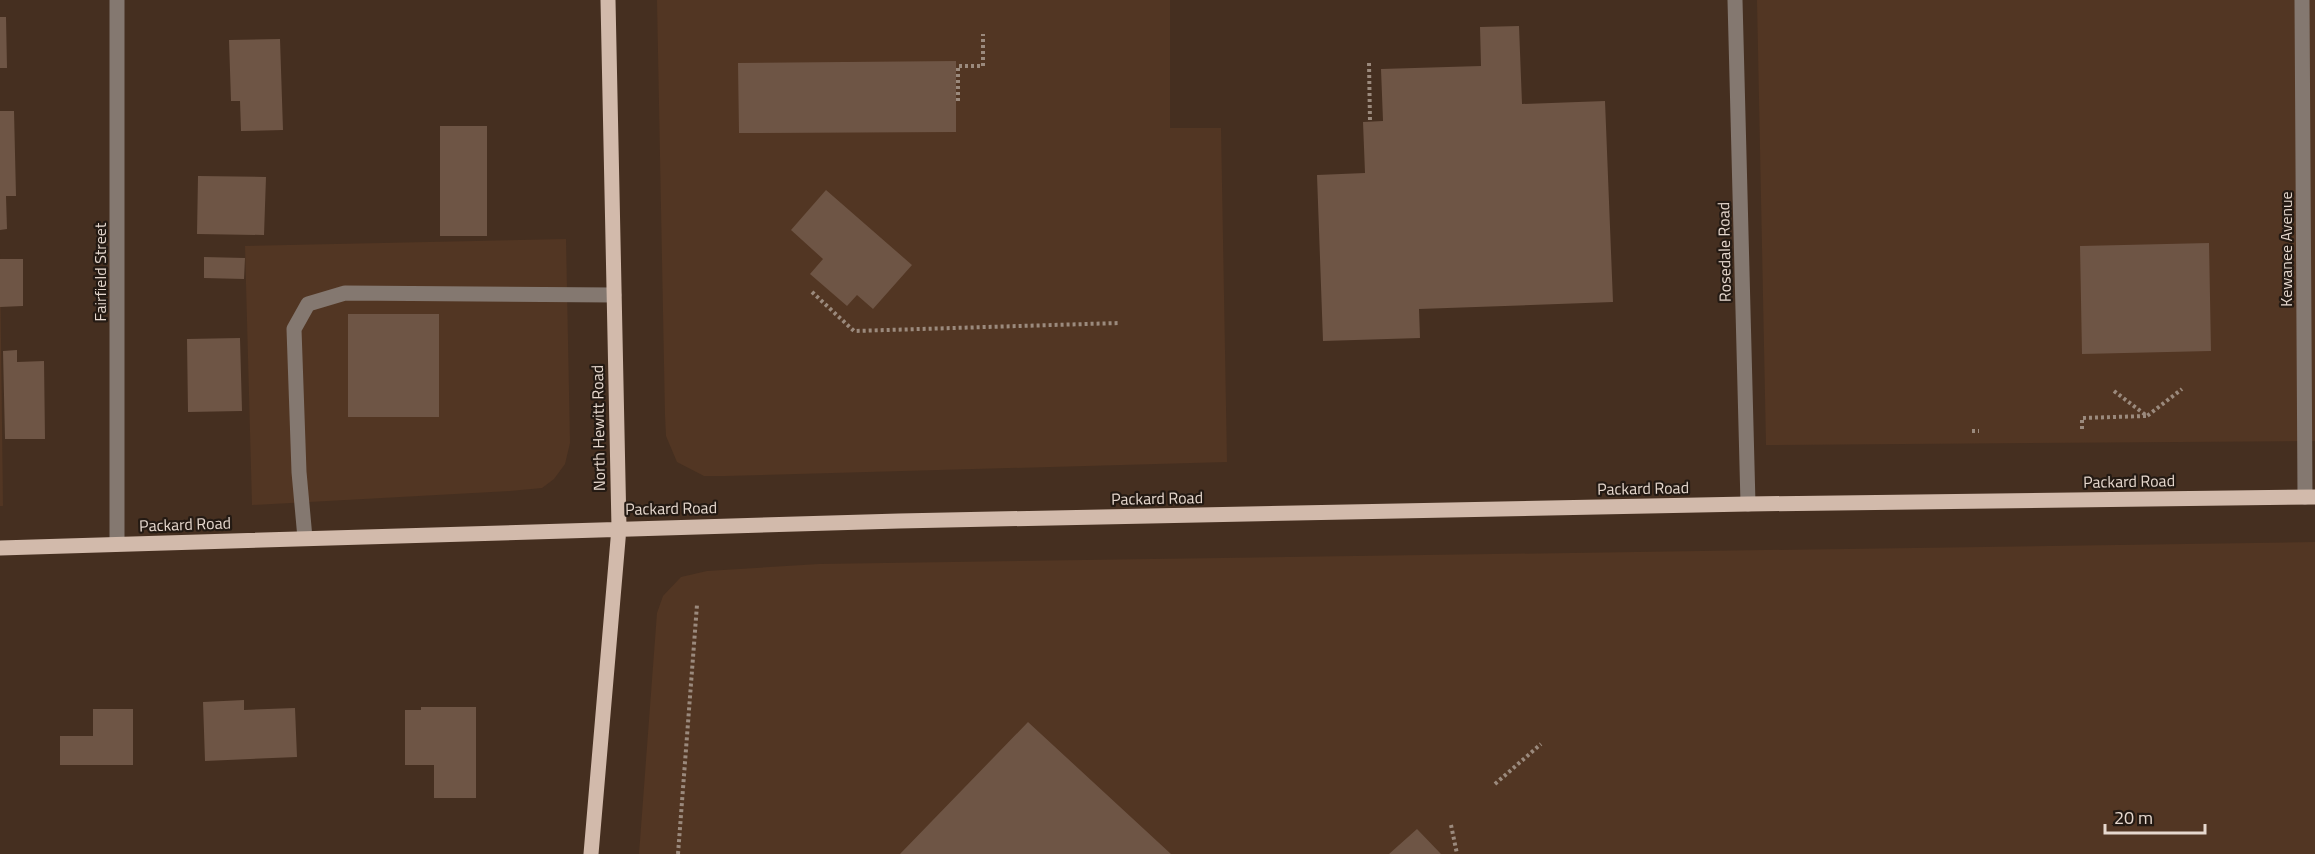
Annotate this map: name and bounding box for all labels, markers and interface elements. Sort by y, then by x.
street label: Kewanee Avenue [2274,191,2298,307]
street label: Rosedale Road [1711,202,1737,302]
street label: Fairfield Street [88,222,112,321]
street label: North Hewitt Road [585,365,611,491]
street label: Packard Road [2083,468,2175,494]
street label: Packard Road [1597,475,1689,501]
street label: Packard Road [1111,485,1203,511]
street label: Packard Road [625,495,717,521]
street label: Packard Road [139,510,231,538]
scale bar [2105,797,2206,835]
text: 20 m [2114,804,2153,831]

